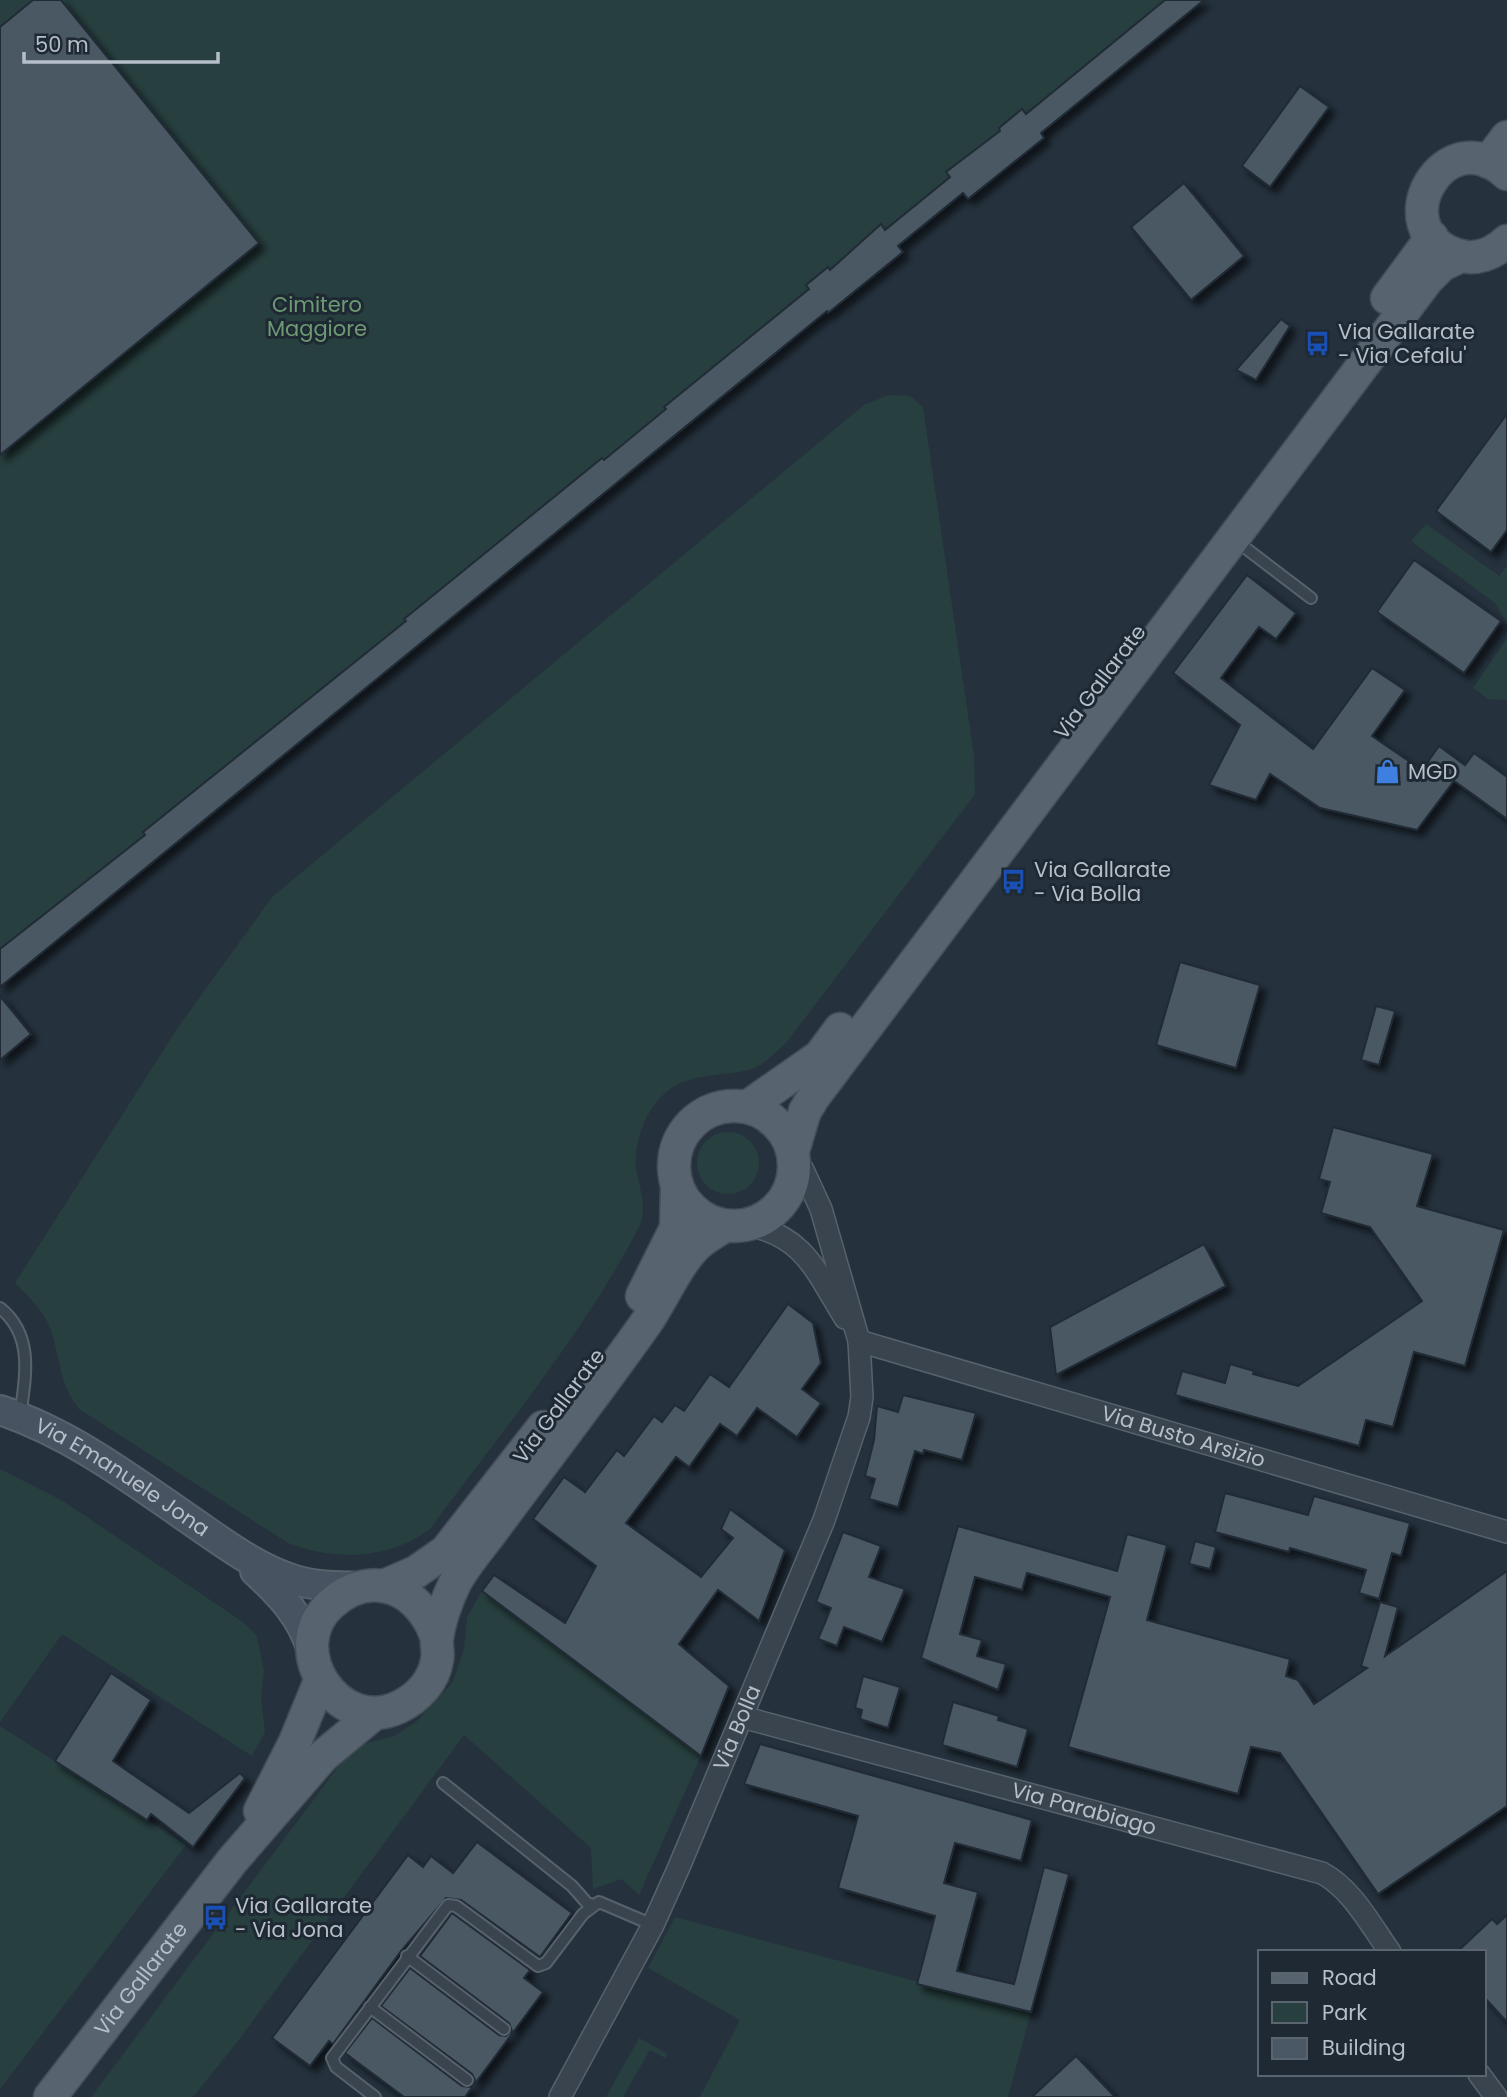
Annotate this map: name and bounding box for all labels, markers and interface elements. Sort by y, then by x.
scale bar [24,21,219,65]
text: 50 m [35,30,89,59]
park label: Cimitero Maggiore [267,290,367,343]
place label: Via Gallarate - Via Cefalu' [1338,317,1475,370]
bus stop icon: Via Gallarate - Via Cefalu' [1304,330,1332,358]
street label: Via Gallarate [1047,618,1152,745]
place label: MGD [1408,757,1457,786]
shop icon: MGD [1374,758,1402,786]
place label: Via Gallarate - Via Bolla [1034,855,1171,908]
bus stop icon: Via Gallarate - Via Bolla [1000,868,1028,896]
street label: Via Gallarate [506,1342,611,1469]
street label: Via Busto Arsizio [1098,1398,1269,1474]
street label: Via Emanuele Jona [30,1411,215,1543]
street label: Via Bolla [706,1680,767,1775]
street label: Via Parabiago [1008,1775,1160,1842]
place label: Via Gallarate - Via Jona [235,1891,372,1944]
bus stop icon: Via Gallarate - Via Jona [201,1904,229,1932]
street label: Via Gallarate [87,1916,194,2042]
legend [1258,1950,1486,2076]
text: Road [1322,1963,1377,1992]
text: Park [1322,1998,1367,2027]
text: Building [1322,2033,1406,2062]

